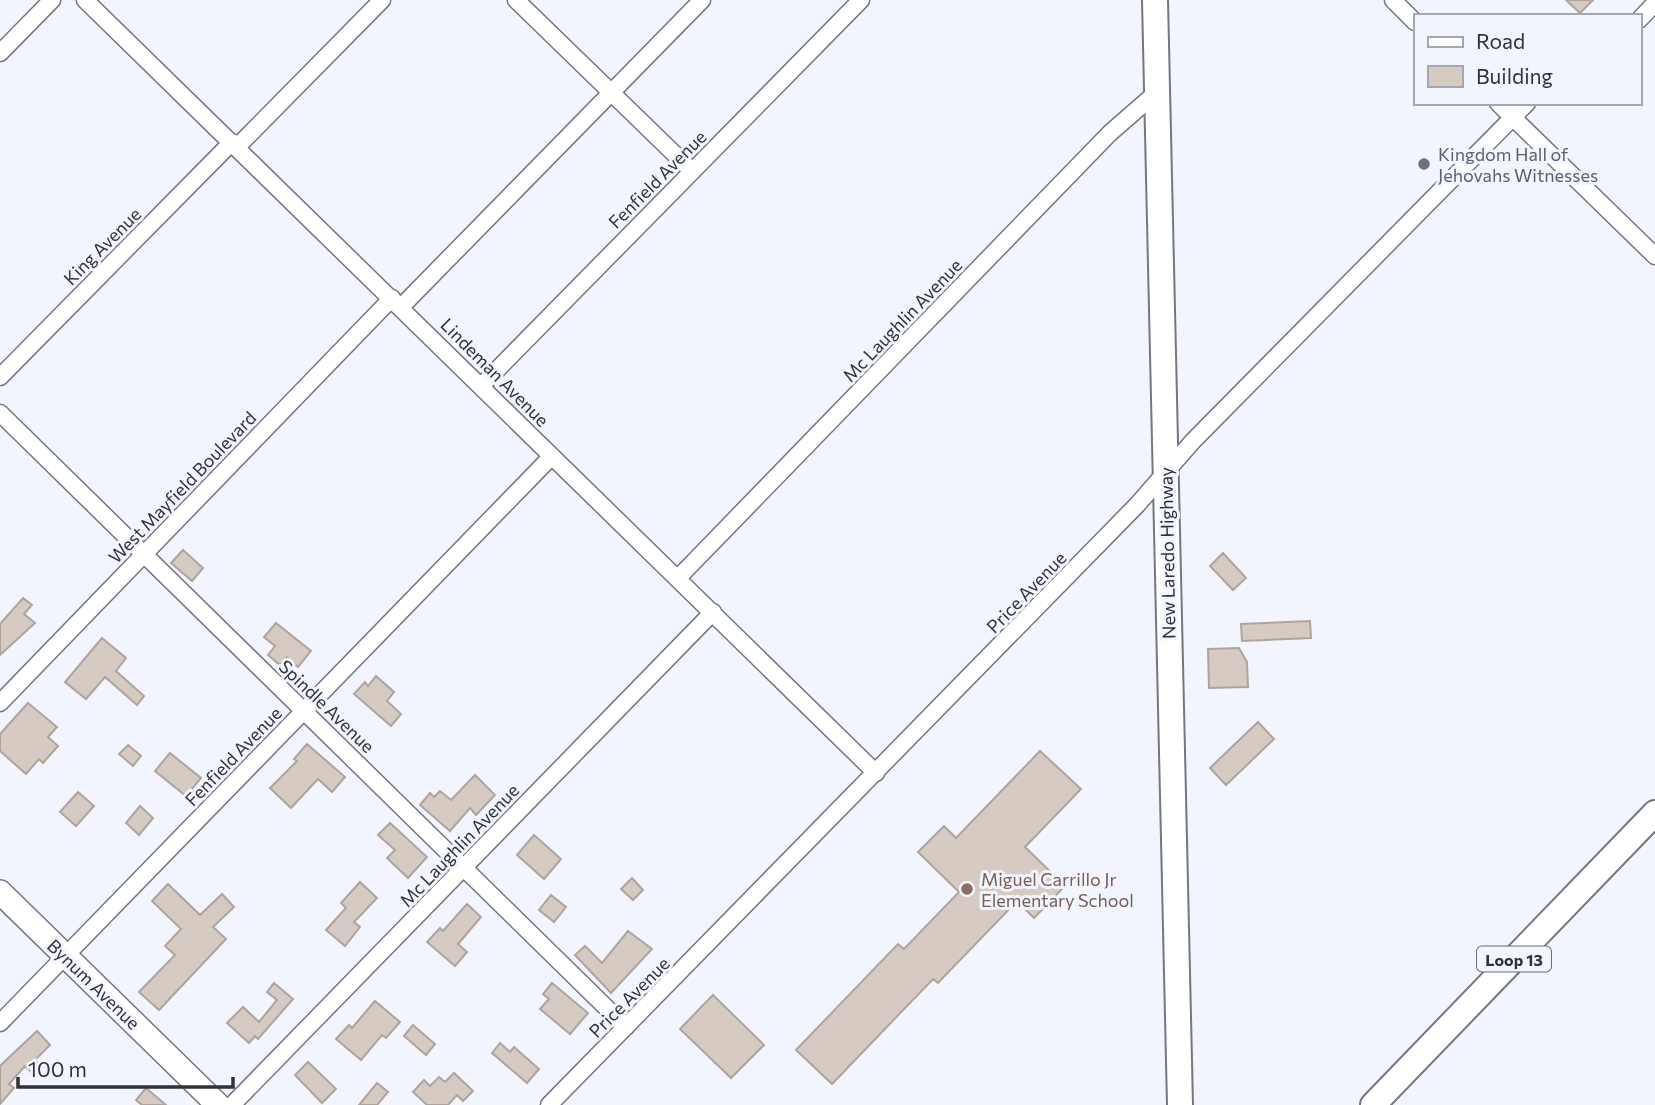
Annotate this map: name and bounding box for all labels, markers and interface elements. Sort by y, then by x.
legend [1414,14,1641,105]
text: Road [1476,28,1525,53]
text: Building [1476,63,1553,88]
street label: Fenfield Avenue [603,125,711,233]
place label: Kingdom Hall of Jehovahs Witnesses [1438,143,1598,186]
marker: Kingdom Hall of Jehovahs Witnesses [1416,156,1432,172]
street label: King Avenue [59,203,145,289]
street label: Mc Laughlin Avenue [838,254,966,386]
street label: Lindeman Avenue [436,313,554,431]
street label: West Mayfield Boulevard [104,406,260,568]
street label: New Laredo Highway [1154,467,1180,639]
street label: Price Avenue [982,547,1070,637]
street label: Spindle Avenue [275,655,379,757]
street label: Fenfield Avenue [180,702,286,810]
street label: Mc Laughlin Avenue [395,779,523,911]
place label: Miguel Carrillo Jr Elementary School [981,868,1134,911]
marker: Miguel Carrillo Jr Elementary School [959,881,975,897]
street label: Bynum Avenue [43,934,145,1034]
road number: Loop 13 [1477,946,1551,972]
street label: Price Avenue [584,952,674,1042]
scale bar [18,1046,233,1090]
text: 100 m [28,1056,87,1081]

